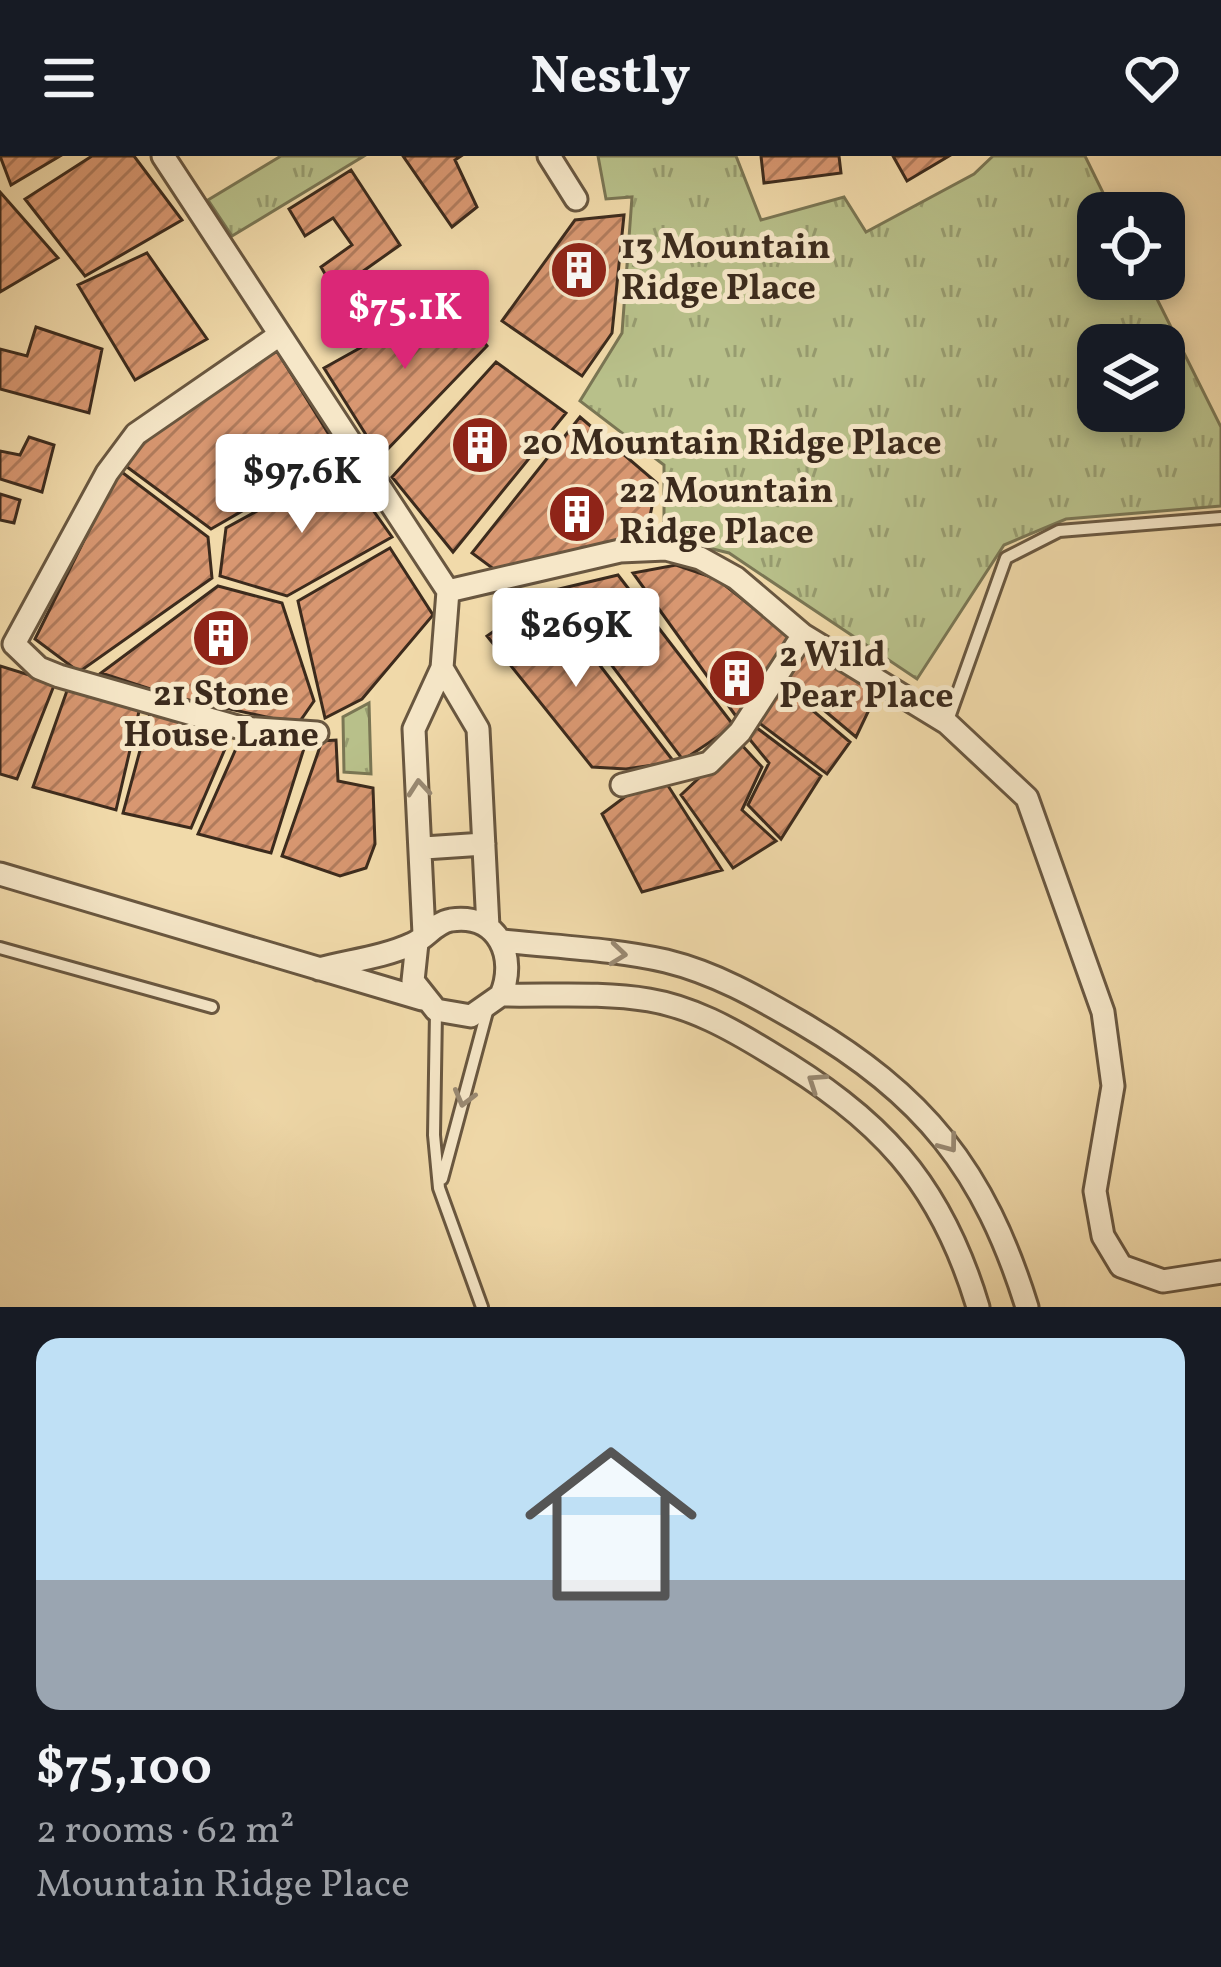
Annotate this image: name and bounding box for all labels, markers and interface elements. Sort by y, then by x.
text: Nestly [530,41,691,116]
icon: menu [36,45,102,111]
icon: heart [1119,45,1185,111]
map controls [1077,192,1185,432]
button: locate [1077,192,1185,300]
place label: 13 Mountain Ridge Place [621,224,831,315]
building icon: 13 Mountain Ridge Place [548,239,610,301]
pin: $75.1K [307,270,503,372]
text: $75.1K [348,282,462,336]
button: layers [1077,324,1185,432]
building icon: 20 Mountain Ridge Place [449,414,511,476]
place label: 20 Mountain Ridge Place [522,420,942,470]
pin: $97.6K [204,434,400,536]
text: $97.6K [243,446,361,500]
place label: 22 Mountain Ridge Place [619,468,833,559]
building icon: 22 Mountain Ridge Place [546,483,608,545]
pin: $269K [492,588,660,690]
text: $269K [519,600,633,654]
building icon: 21 Stone House Lane [190,607,252,669]
place label: 2 Wild Pear Place [779,632,954,723]
building icon: 2 Wild Pear Place [706,647,768,709]
place label: 21 Stone House Lane [123,671,319,762]
one-way arrow [406,778,432,797]
one-way arrow [609,941,628,966]
one-way arrow [807,1075,829,1097]
one-way arrow [453,1087,478,1108]
one-way arrow [934,1130,956,1152]
icon: home [503,1416,719,1632]
text: $75,100 [36,1734,212,1805]
text: 2 rooms · 62 m² [36,1805,294,1859]
text: Mountain Ridge Place [36,1859,410,1913]

